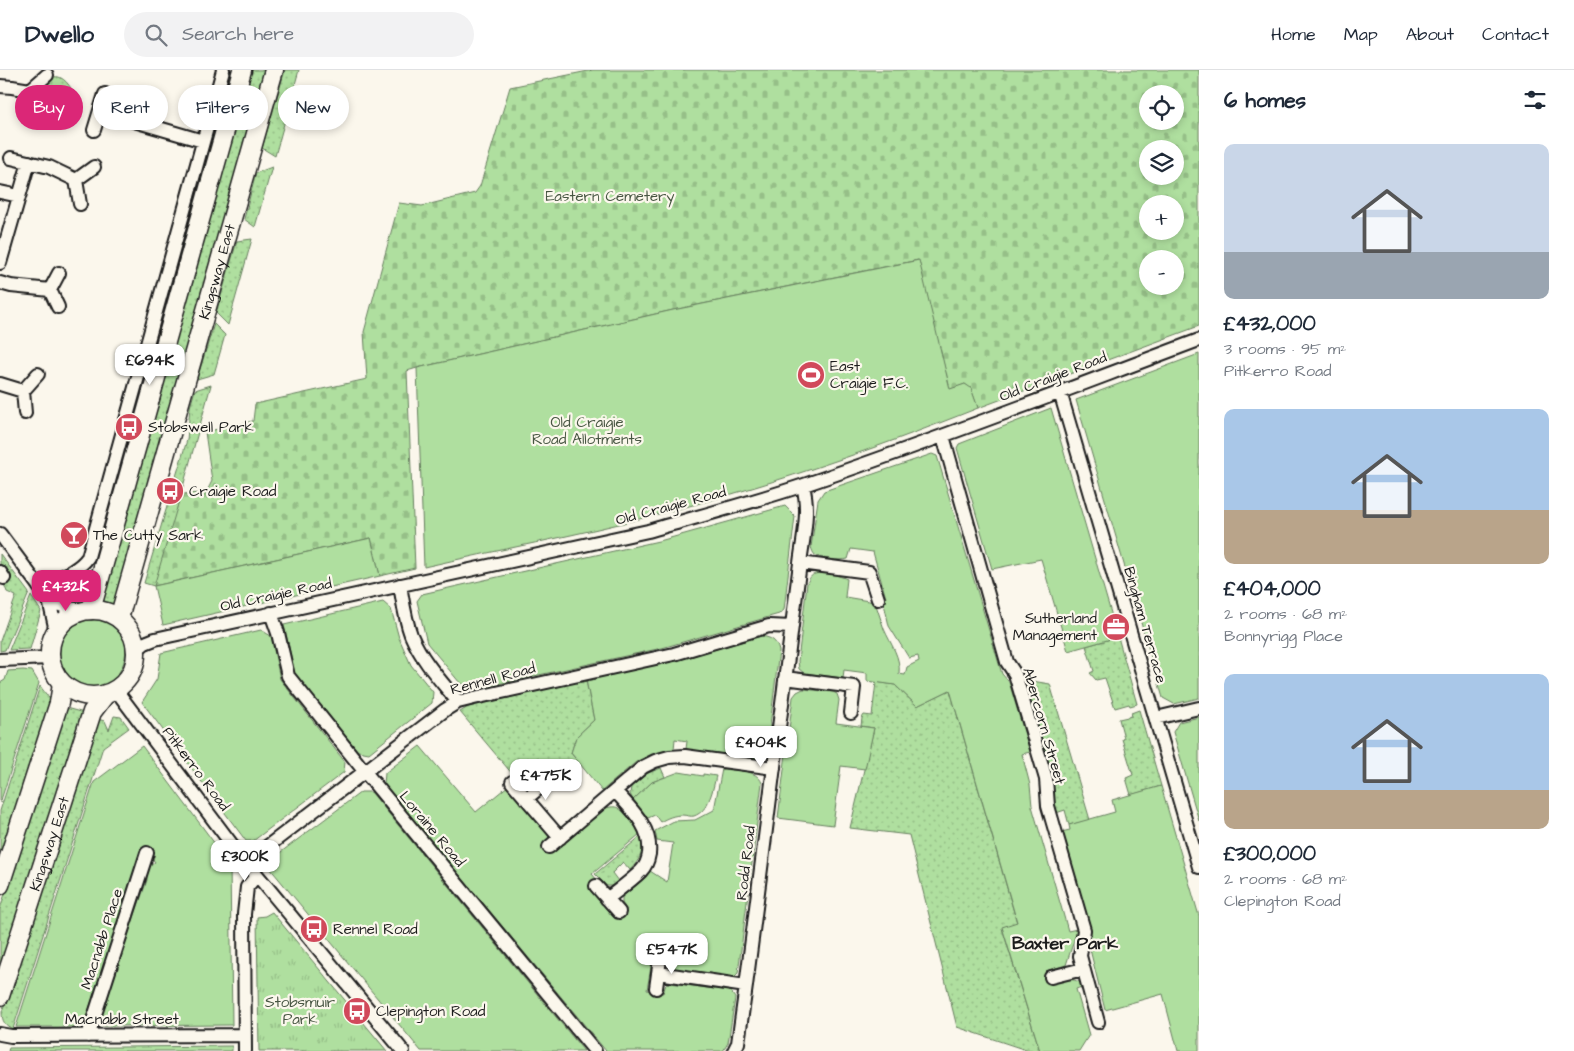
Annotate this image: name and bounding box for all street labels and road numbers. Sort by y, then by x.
street label: Kingsway East [193,221,240,322]
street label: Old Craigie Road [996,347,1110,408]
street label: Old Craigie Road [613,481,729,532]
street label: Bingham Terrace [1117,564,1172,686]
street label: Old Craigie Road [218,573,334,618]
street label: Rennell Road [448,658,538,700]
street label: Abercorn Street [1017,665,1071,787]
street label: Pitkerro Road [157,722,235,816]
street label: Loraine Road [394,787,470,872]
street label: Kingsway East [24,794,74,894]
street label: Rodd Road [731,824,761,901]
street label: Macnabb Place [76,886,128,992]
street label: Macnabb Street [65,1009,179,1030]

